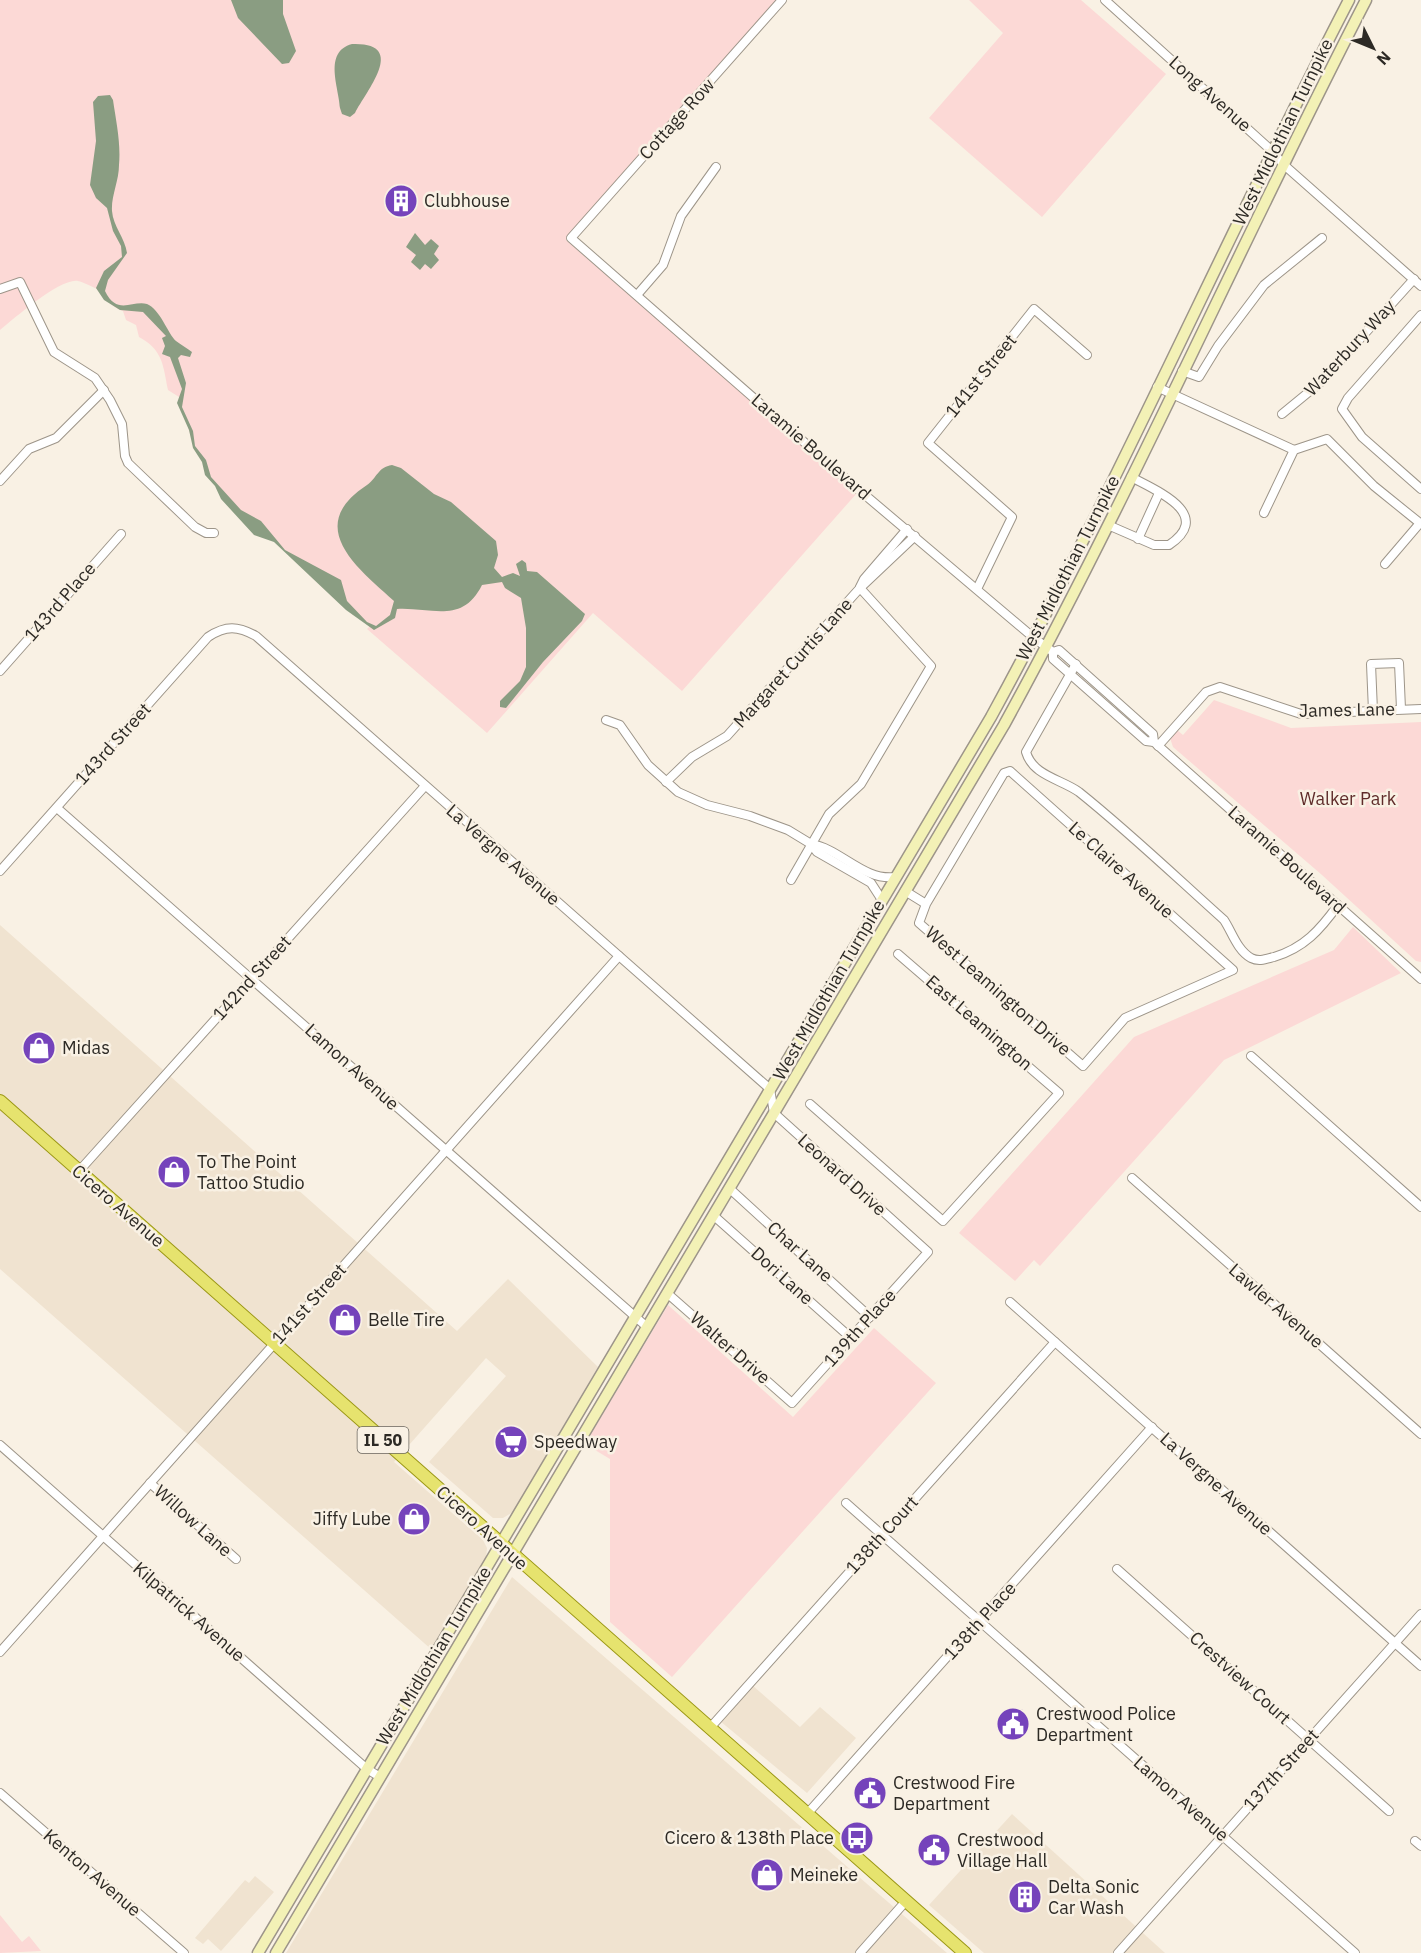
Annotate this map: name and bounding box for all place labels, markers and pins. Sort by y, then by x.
building icon: Clubhouse [383,183,419,219]
place label: Clubhouse [424,189,510,212]
shop icon: Midas [21,1030,57,1066]
place label: Midas [62,1036,110,1059]
place label: To The Point Tattoo Studio [197,1150,304,1194]
shop icon: To The Point Tattoo Studio [156,1154,192,1190]
shop icon: Belle Tire [327,1302,363,1338]
place label: Belle Tire [368,1308,445,1331]
supermarket icon: Speedway [493,1424,529,1460]
place label: Speedway [534,1430,617,1453]
shop icon: Jiffy Lube [396,1501,432,1537]
place label: Jiffy Lube [313,1507,391,1530]
place label: Crestwood Police Department [1036,1702,1176,1746]
public building icon: Crestwood Police Department [995,1706,1031,1742]
place label: Crestwood Fire Department [893,1771,1015,1815]
public building icon: Crestwood Fire Department [852,1775,888,1811]
bus stop icon: Cicero & 138th Place [839,1820,875,1856]
place label: Cicero & 138th Place [664,1826,834,1849]
place label: Crestwood Village Hall [957,1828,1047,1872]
public building icon: Crestwood Village Hall [916,1832,952,1868]
shop icon: Meineke [749,1857,785,1893]
place label: Meineke [790,1863,858,1886]
place label: Delta Sonic Car Wash [1048,1875,1139,1919]
building icon: Delta Sonic Car Wash [1007,1879,1043,1915]

